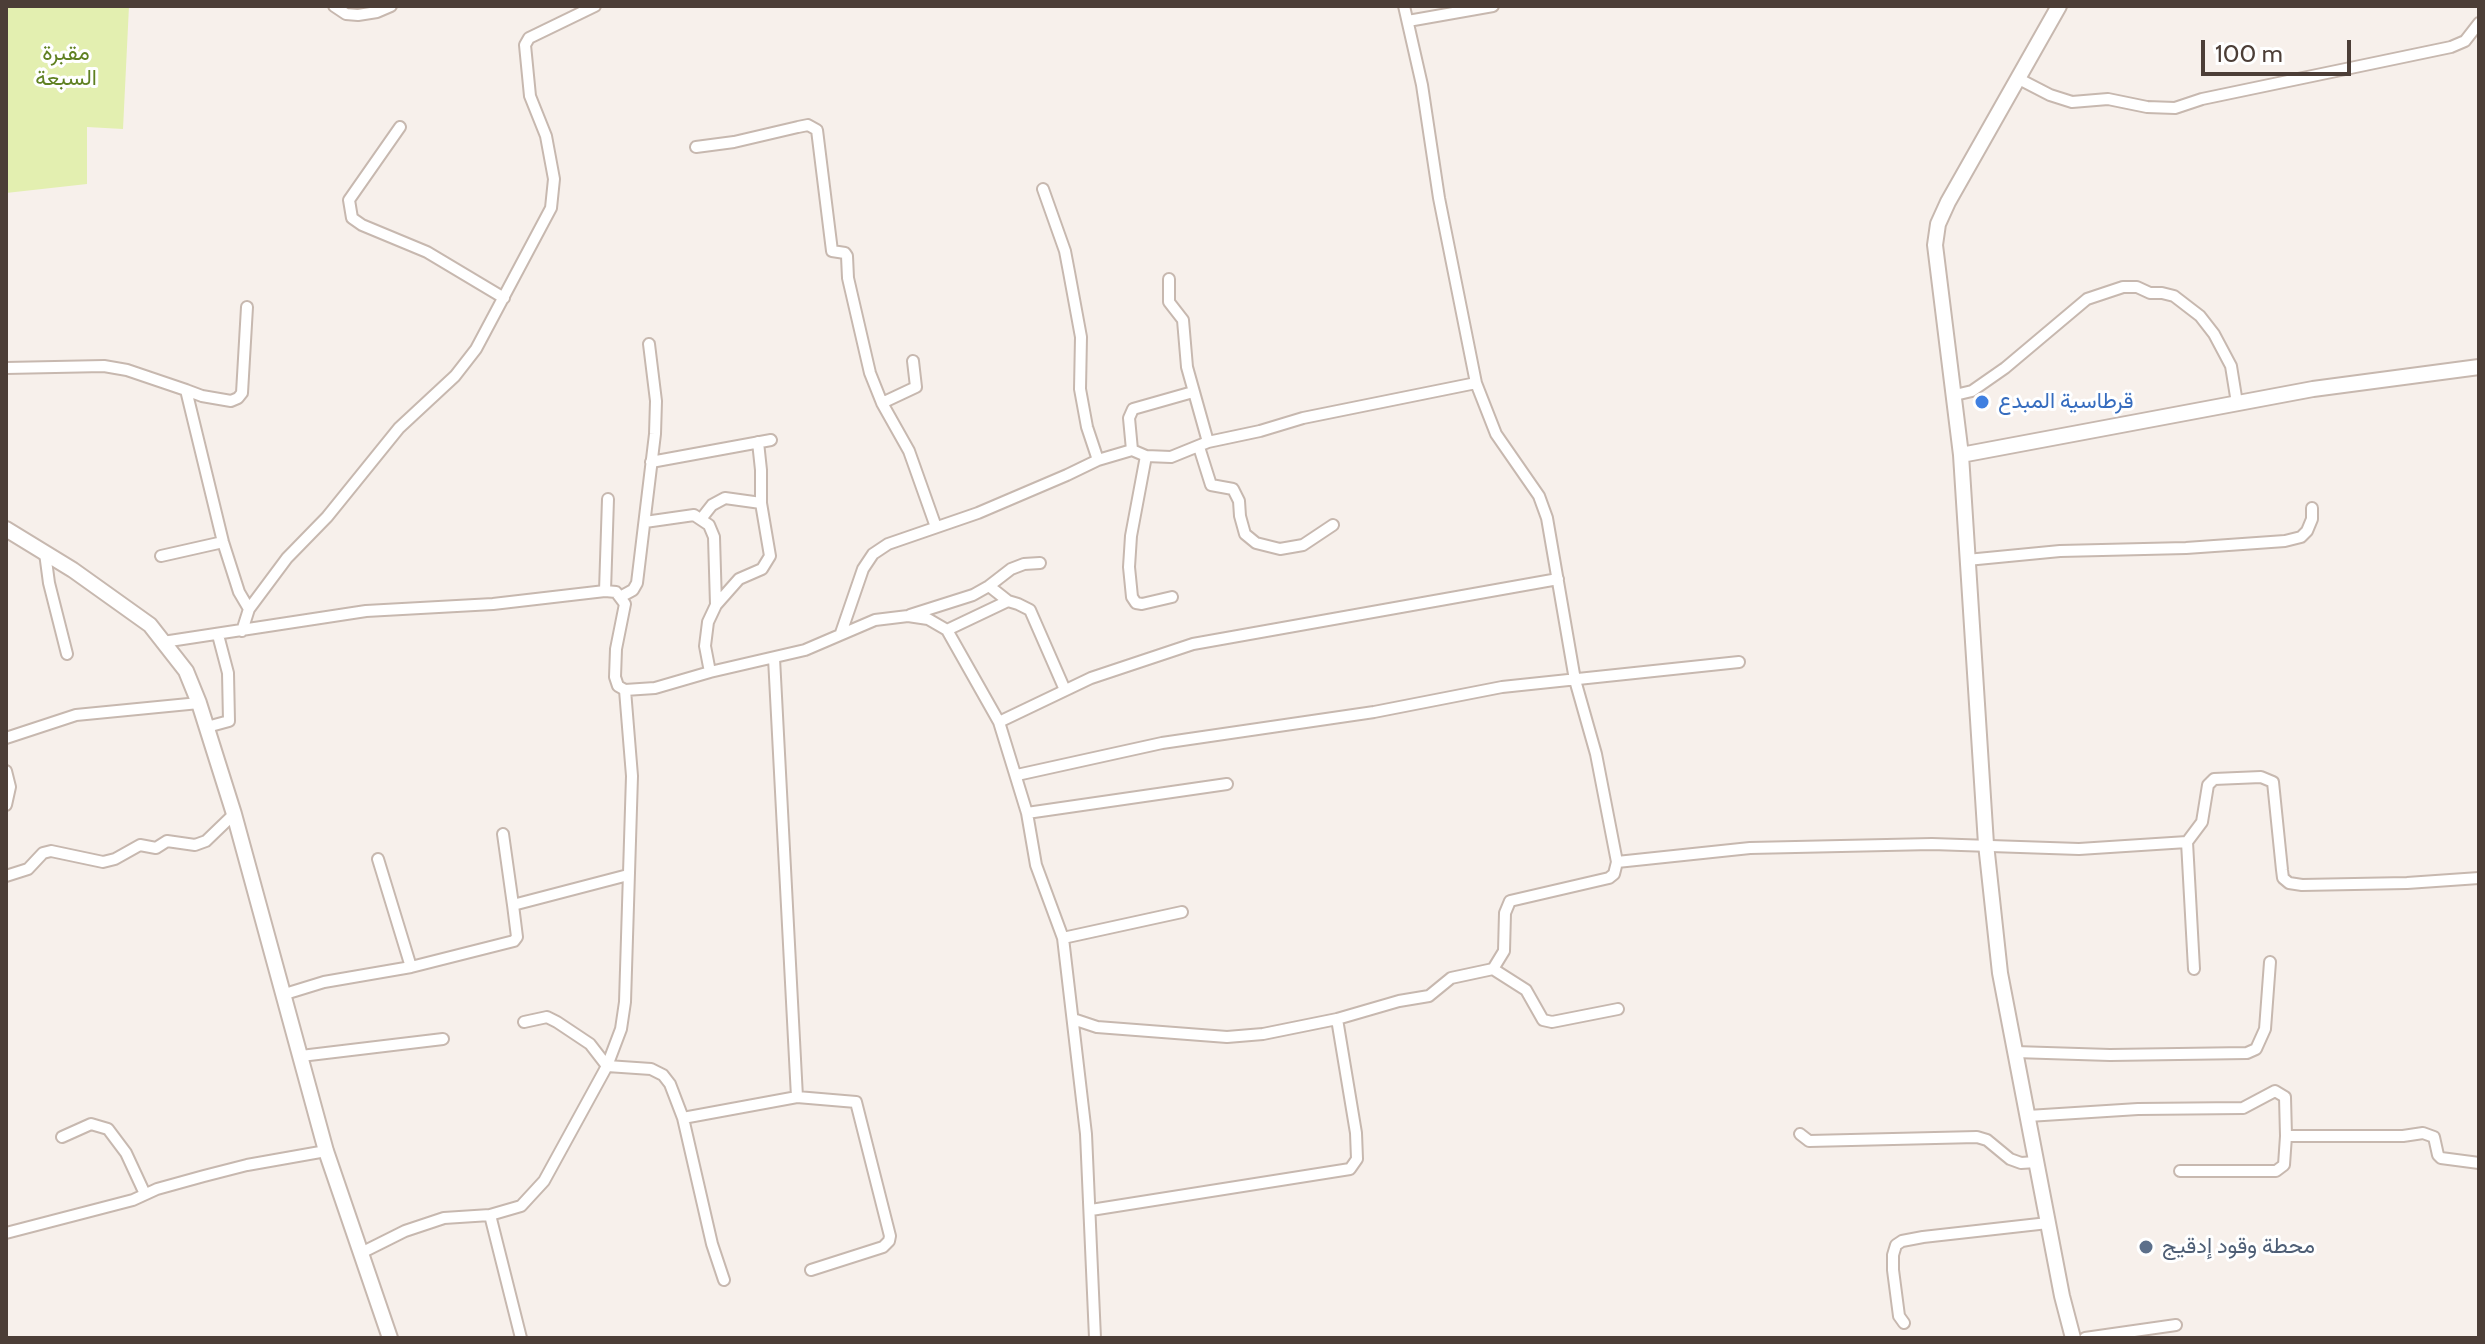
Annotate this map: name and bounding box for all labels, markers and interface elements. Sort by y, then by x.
scale bar [2205,24,2355,74]
text: 100 m [2215,39,2283,68]
park label: مقبرة السبعة [35,41,97,92]
place label: قرطاسية المبدع [1998,389,2134,415]
marker: قرطاسية المبدع [1973,393,1991,411]
place label: محطة وقود إدقيج [2162,1234,2315,1260]
marker: محطة وقود إدقيج [2137,1238,2155,1256]

